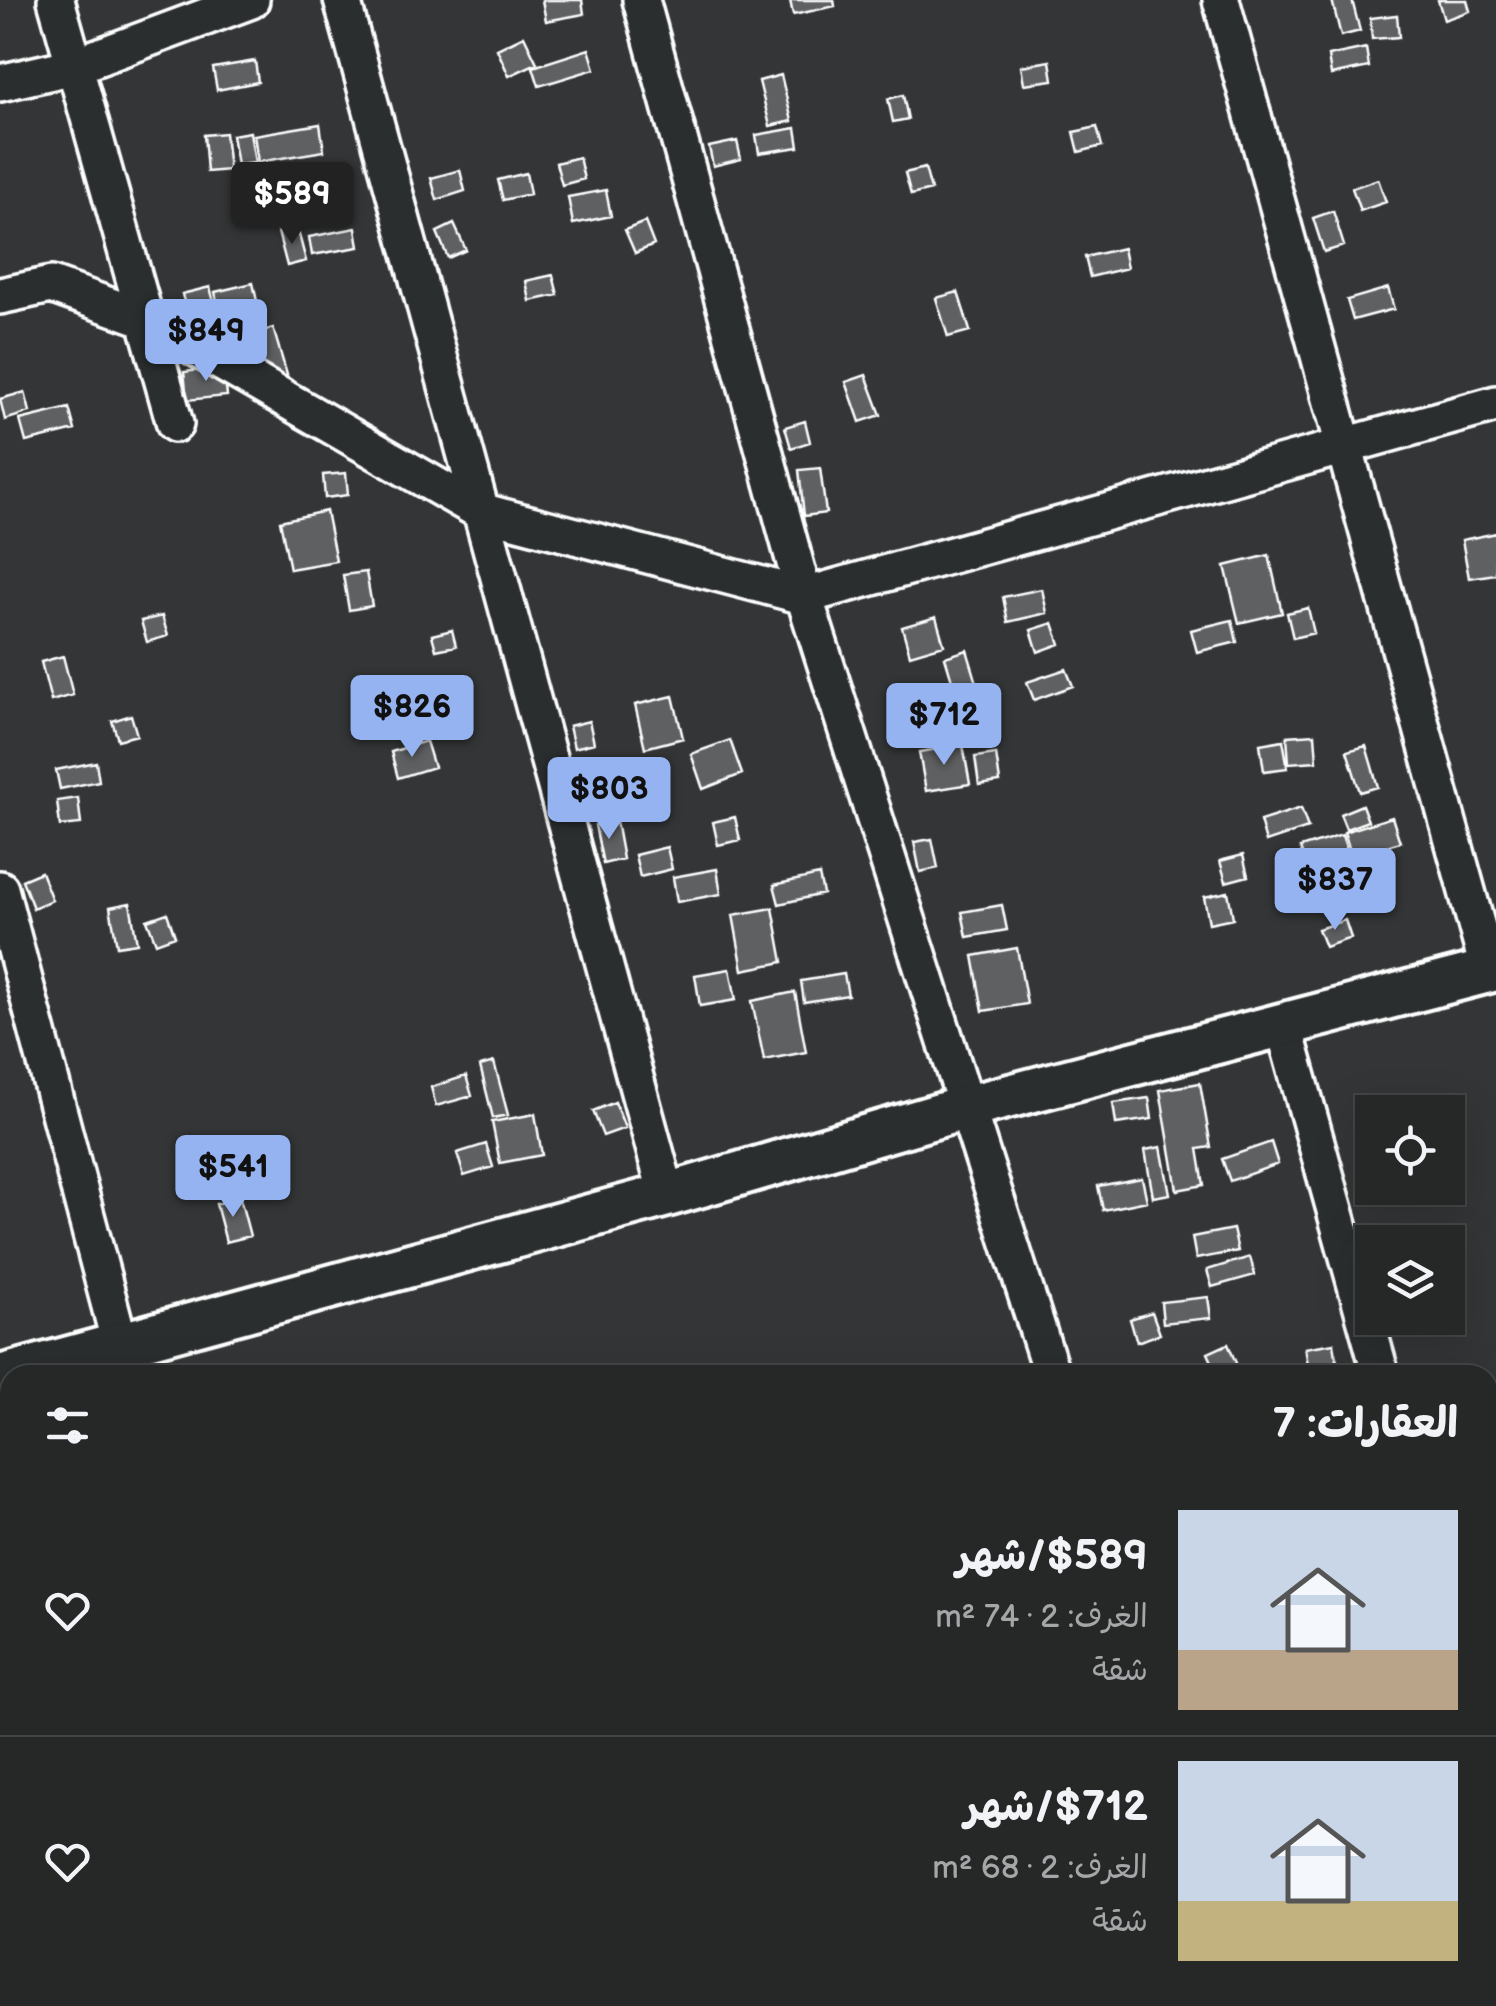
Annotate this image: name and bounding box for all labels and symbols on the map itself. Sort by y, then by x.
pin: $589 [233,162,351,247]
pin: $849 [147,299,265,384]
pin: $826 [353,675,471,760]
pin: $712 [885,683,1003,768]
pin: $803 [550,757,668,842]
pin: $837 [1276,848,1394,933]
pin: $541 [174,1135,292,1220]

